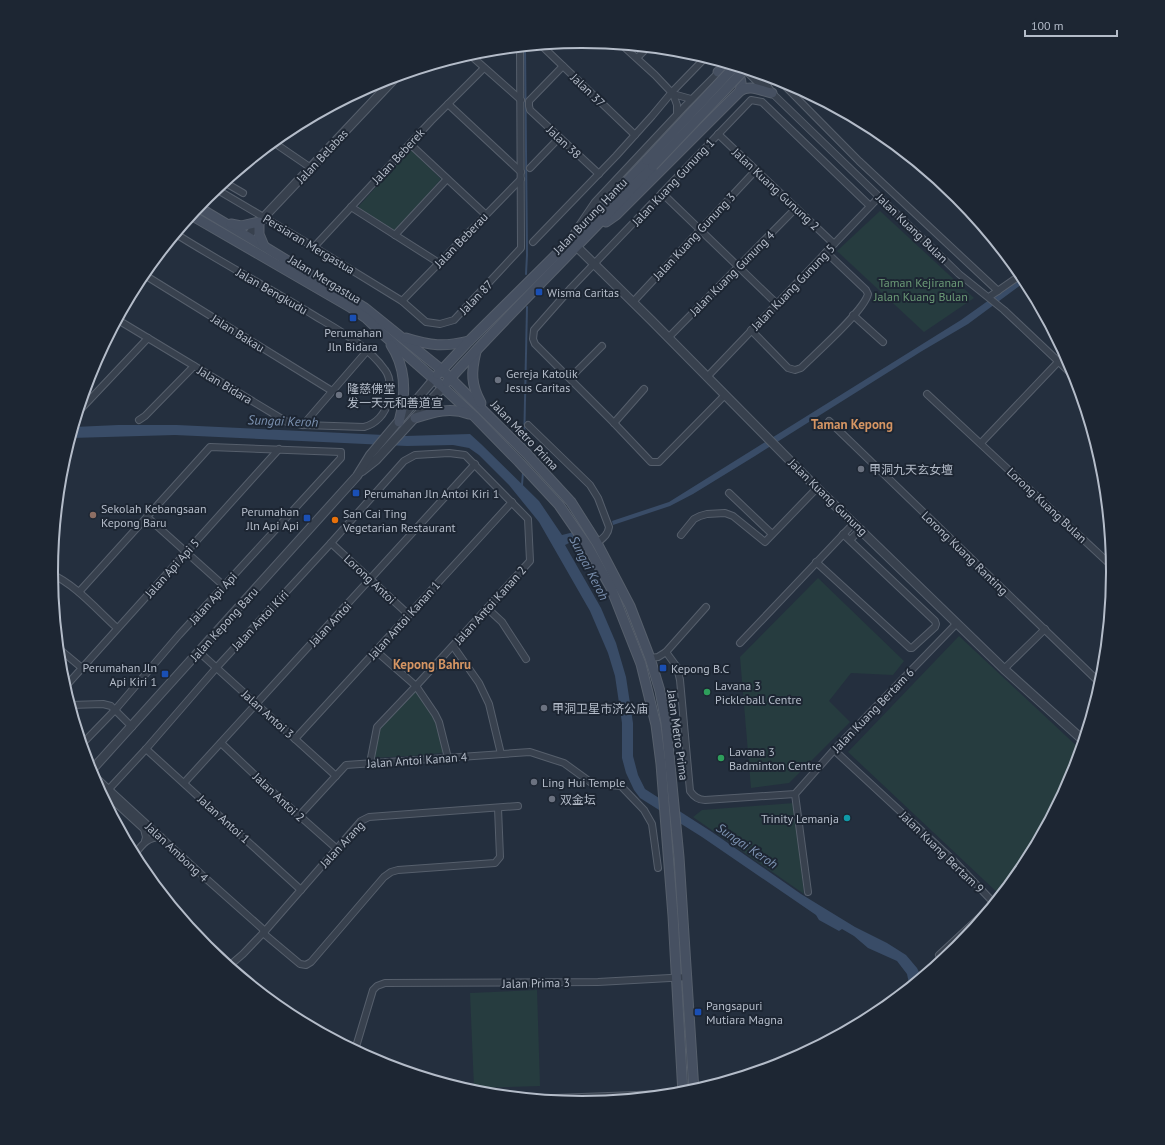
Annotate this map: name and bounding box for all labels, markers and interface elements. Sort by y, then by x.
scale bar [1025,12,1117,38]
text: 100 m [1031,18,1064,33]
street label: Jalan 37 [567,69,608,110]
street label: Jalan 38 [543,122,584,162]
street label: Jalan Beberek [368,125,428,188]
street label: Jalan Belabas [292,126,351,187]
street label: Jalan Kuang Gunung 1 [628,135,717,229]
street label: Jalan Kuang Gunung 2 [729,144,823,233]
street label: Jalan Burung Hantu [549,175,630,258]
street label: Jalan Kuang Gunung 3 [649,189,738,283]
street label: Jalan Kuang Bulan [872,189,951,266]
street label: Jalan Beberau [430,209,491,271]
street label: Persiaran Mergastua [261,211,358,277]
street label: Jalan Kuang Gunung 4 [686,227,778,319]
street label: Jalan Kuang Gunung 5 [747,241,838,334]
street label: Jalan Mergastua [285,251,364,307]
street label: Jalan Bengkudu [233,264,310,317]
park label: Taman Kejiranan Jalan Kuang Bulan [873,275,968,304]
street label: Jalan 87 [455,277,496,318]
place label: Wisma Caritas [547,285,619,300]
marker: Wisma Caritas [534,287,544,297]
street label: Jalan Bakau [208,310,267,355]
marker: Perumahan Jln Bidara [348,313,358,323]
place label: Perumahan Jln Bidara [324,325,382,354]
street label: Jalan Bidara [194,362,255,407]
place label: Gereja Katolik Jesus Caritas [505,366,578,395]
marker: Gereja Katolik Jesus Caritas [493,375,503,385]
place label: 隆慈佛堂 发一天元和善道宣 [347,381,443,410]
marker: 隆慈佛堂 发一天元和善道宣 [334,390,344,400]
street label: Jalan Metro Prima [487,396,562,473]
water label: Sungai Keroh [247,411,319,431]
district label: Taman Kepong [811,416,893,433]
street label: Jalan Kuang Gunung [785,455,871,539]
place label: 甲洞九天玄女壇 [869,462,953,477]
marker: 甲洞九天玄女壇 [856,464,866,474]
street label: Lorong Kuang Bulan [1004,464,1090,546]
place label: Perumahan Jln Antoi Kiri 1 [364,486,499,501]
marker: Perumahan Jln Antoi Kiri 1 [351,488,361,498]
place label: Sekolah Kebangsaan Kepong Baru [101,501,207,530]
place label: Perumahan Jln Api Api [241,504,299,533]
place label: San Cai Ting Vegetarian Restaurant [342,506,456,535]
street label: Lorong Kuang Ranting [919,508,1011,598]
marker: Sekolah Kebangsaan Kepong Baru [88,510,98,520]
marker: Perumahan Jln Api Api [302,513,312,523]
marker: San Cai Ting Vegetarian Restaurant [330,515,340,525]
water label: Sungai Keroh [565,533,613,603]
street label: Jalan Api Api 5 [141,535,202,601]
street label: Lorong Antoi [341,551,399,607]
street label: Jalan Antoi Kanan 2 [450,563,529,648]
street label: Jalan Api Api [185,569,240,628]
street label: Jalan Antoi Kanan 1 [364,578,443,663]
street label: Jalan Kepong Baru [186,584,261,665]
street label: Jalan Antoi Kiri [228,587,292,654]
street label: Jalan Antoi [305,599,354,650]
district label: Kepong Bahru [393,656,471,673]
place label: Perumahan Jln Api Kiri 1 [83,660,157,689]
place label: Kepong B.C [671,661,730,676]
marker: Kepong B.C [658,663,668,673]
street label: Jalan Kuang Bertam 6 [828,665,917,756]
marker: Perumahan Jln Api Kiri 1 [160,669,170,679]
place label: Lavana 3 Pickleball Centre [715,678,802,707]
street label: Jalan Antoi 3 [238,686,297,741]
marker: Lavana 3 Pickleball Centre [702,687,712,697]
street label: Jalan Metro Prima [664,688,692,781]
place label: 甲洞卫星市济公庙 [552,701,648,716]
marker: 甲洞卫星市济公庙 [539,703,549,713]
place label: Lavana 3 Badminton Centre [729,744,821,773]
street label: Jalan Antoi Kanan 4 [365,749,468,771]
marker: Lavana 3 Badminton Centre [716,753,726,763]
street label: Jalan Antoi 2 [249,769,308,825]
place label: Ling Hui Temple [542,775,625,790]
marker: Ling Hui Temple [529,777,539,787]
street label: Jalan Antoi 1 [194,791,253,846]
place label: 双金坛 [560,792,596,807]
marker: 双金坛 [547,794,557,804]
street label: Jalan Kuang Bertam 9 [896,807,987,896]
place label: Trinity Lemanja [761,811,839,826]
marker: Trinity Lemanja [842,813,852,823]
street label: Jalan Ambong 4 [142,818,212,885]
street label: Jalan Arang [316,818,367,871]
water label: Sungai Keroh [713,819,781,873]
street label: Jalan Prima 3 [501,975,570,991]
place label: Pangsapuri Mutiara Magna [706,998,783,1027]
marker: Pangsapuri Mutiara Magna [693,1007,703,1017]

